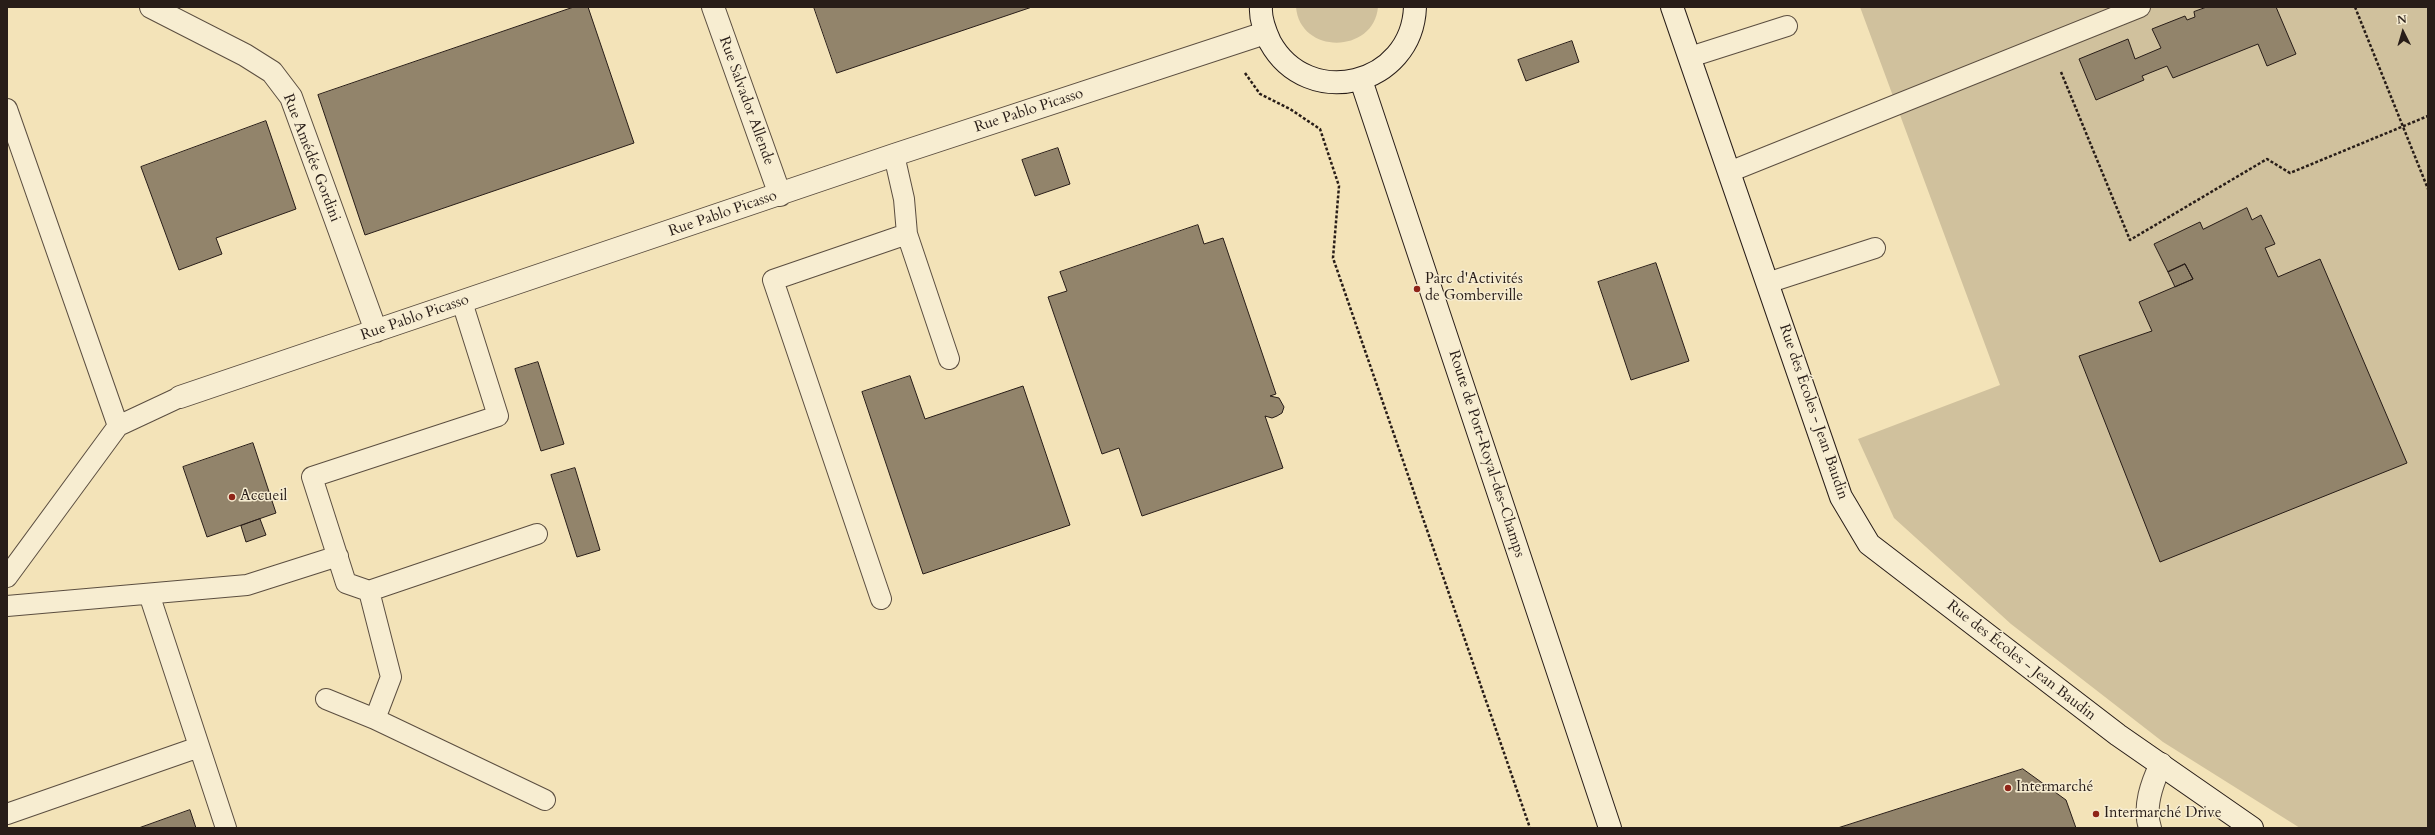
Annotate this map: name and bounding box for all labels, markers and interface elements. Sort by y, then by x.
north arrow [2383,12,2423,52]
text: N [2396,12,2407,27]
street label: Rue Salvador Allende [714,34,778,168]
street label: Rue Pablo Picasso [972,85,1086,137]
street label: Rue Amédée Gordini [278,91,344,225]
street label: Rue Pablo Picasso [666,187,780,241]
place label: Parc d'Activités de Gomberville [1425,271,1523,306]
marker: Parc d'Activités de Gomberville [1412,284,1422,294]
street label: Rue Pablo Picasso [358,291,472,345]
street label: Rue des Écoles - Jean Baudin [1774,322,1852,502]
street label: Route de Port-Royal-des-Champs [1444,348,1528,560]
place label: Accueil [240,488,287,506]
marker: Accueil [227,492,237,502]
street label: Rue des Écoles - Jean Baudin [1943,597,2099,725]
place label: Intermarché [2016,779,2093,797]
marker: Intermarché [2003,783,2013,793]
place label: Intermarché Drive [2104,805,2221,823]
marker: Intermarché Drive [2091,809,2101,819]

